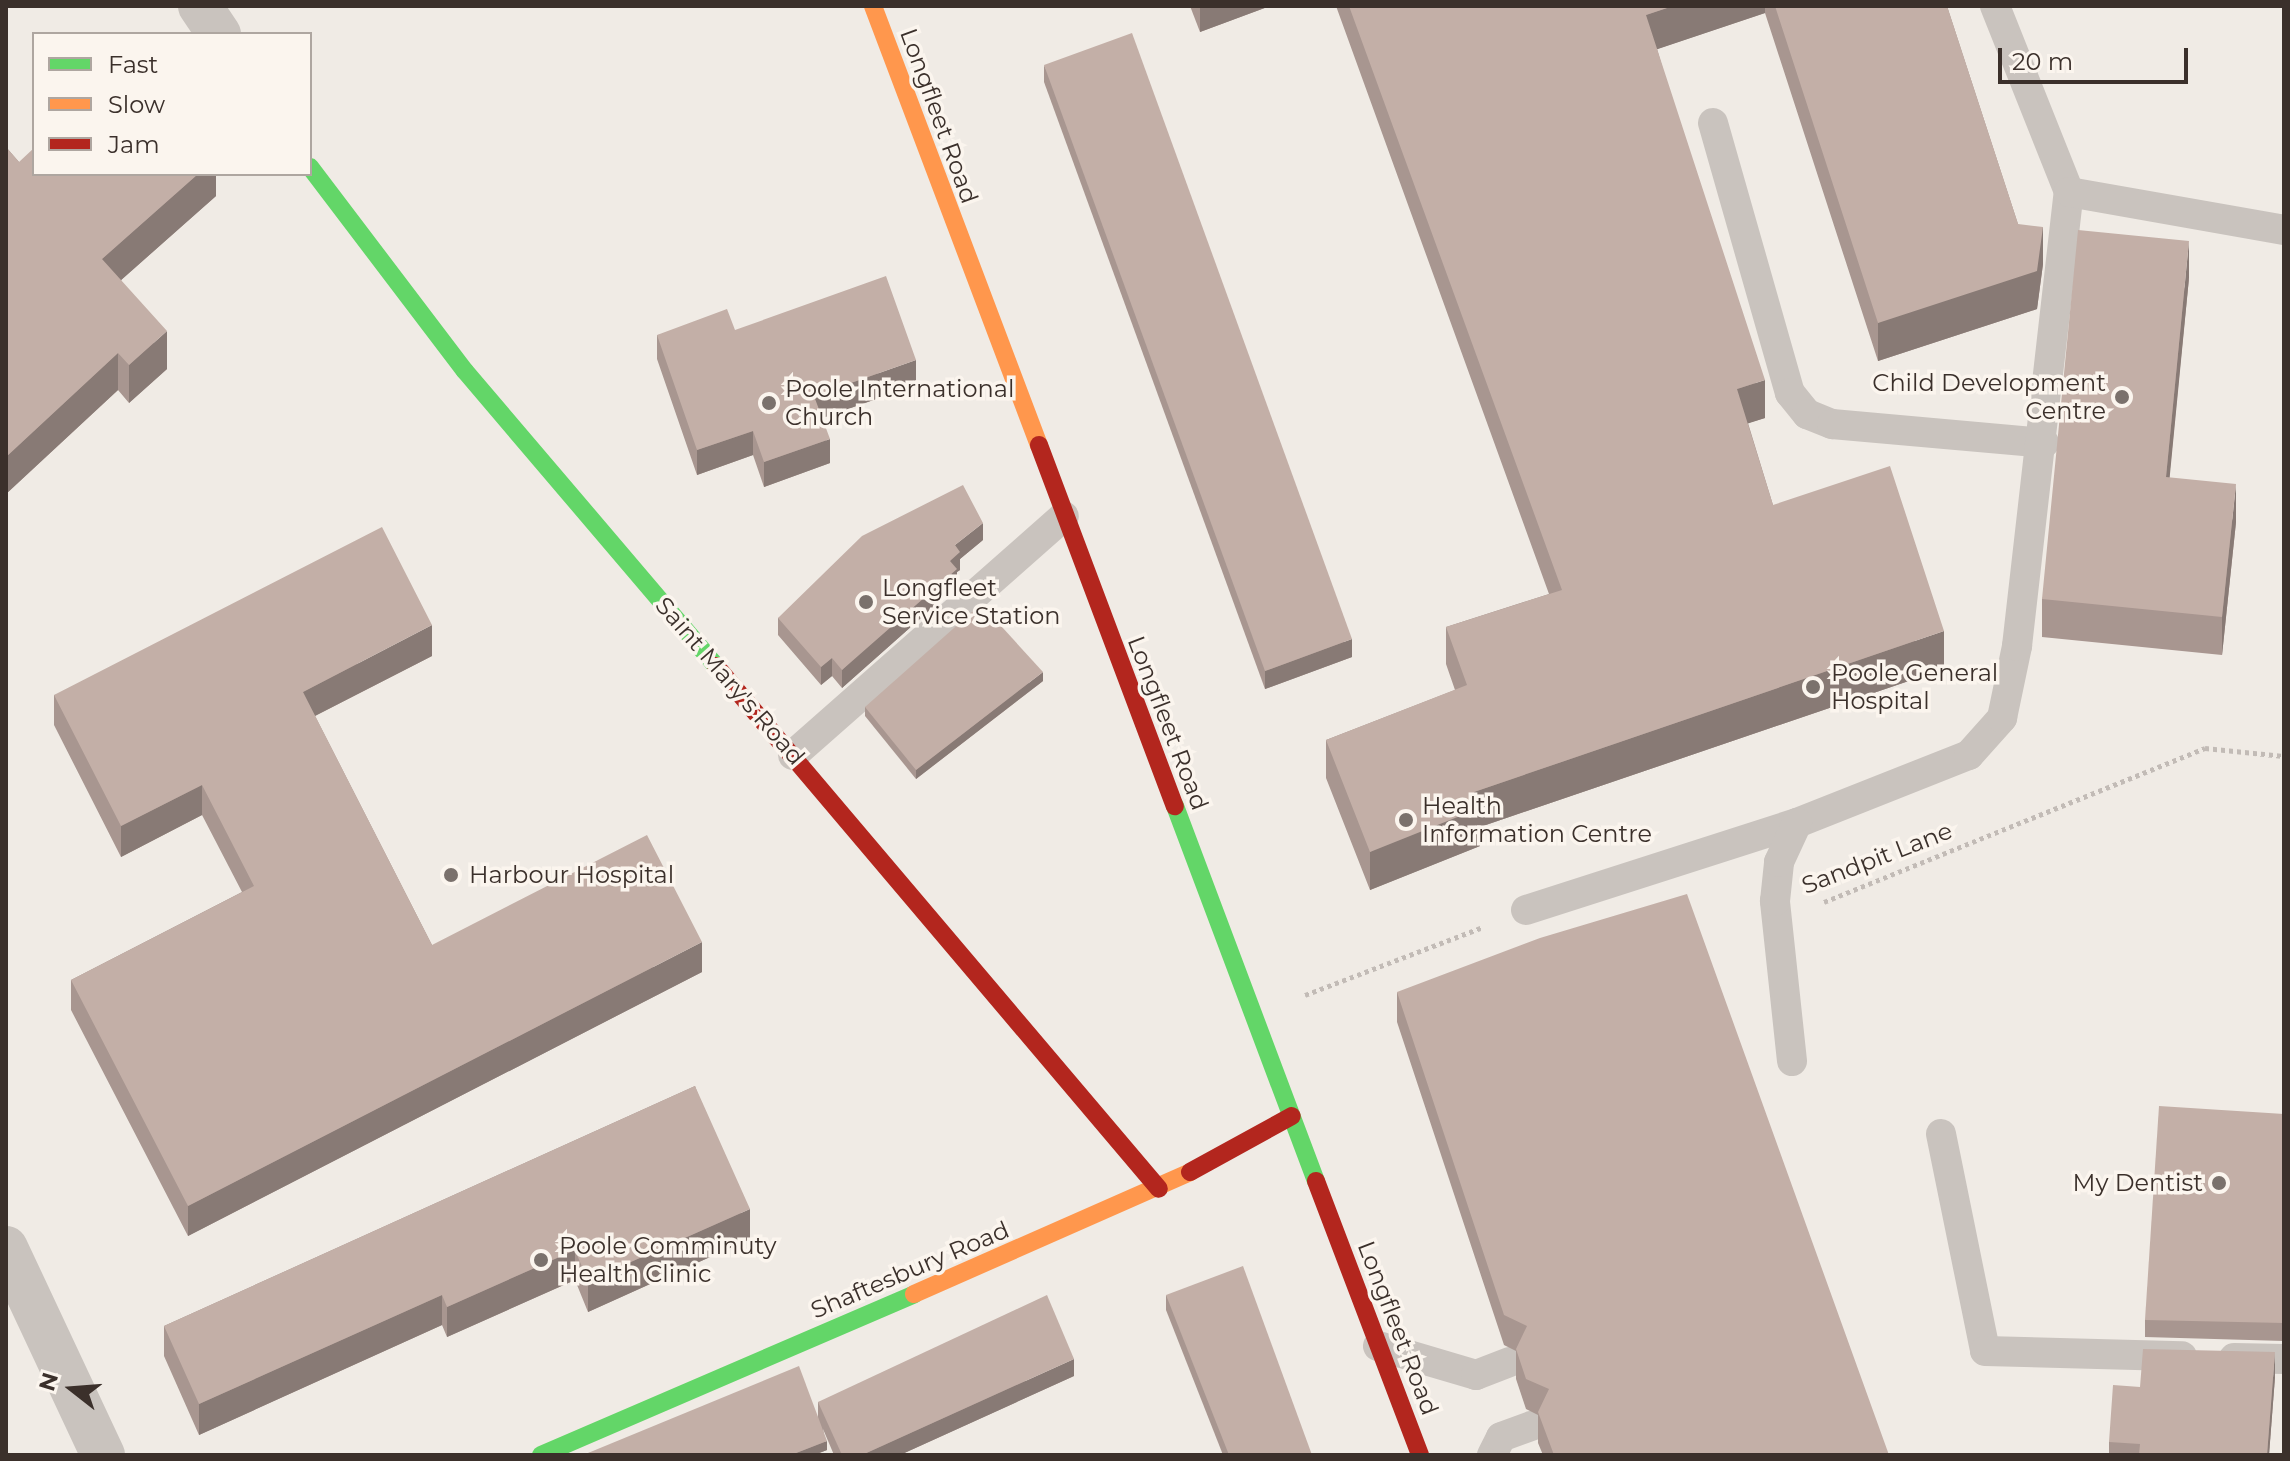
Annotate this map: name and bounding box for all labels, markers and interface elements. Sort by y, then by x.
street label: Longfleet Road [894,25,984,207]
legend [32,32,312,176]
scale bar [2002,32,2192,82]
text: 20 m [2012,47,2073,76]
text: Fast [108,50,158,79]
text: Slow [108,90,165,119]
text: Jam [108,130,160,159]
place label: Child Development Centre [1872,369,2106,425]
place label: Poole International Church [785,375,1014,431]
marker: Child Development Centre [2113,388,2131,406]
marker: Poole International Church [760,394,778,412]
place label: Longfleet Service Station [882,574,1060,630]
street label: Saint Mary's Road [649,591,811,771]
marker: Longfleet Service Station [857,593,875,611]
street label: Longfleet Road [1122,632,1214,814]
place label: Poole General Hospital [1831,659,1998,715]
marker: Poole General Hospital [1802,676,1824,698]
place label: Health Information Centre [1422,792,1652,848]
marker: Health Information Centre [1397,811,1415,829]
street label: Sandpit Lane [1798,816,1956,900]
place label: Harbour Hospital [469,861,674,889]
marker: Harbour Hospital [440,864,462,886]
place label: My Dentist [2073,1169,2203,1197]
marker: My Dentist [2210,1174,2228,1192]
street label: Shaftesbury Road [806,1215,1014,1325]
place label: Poole Comminuty Health Clinic [559,1232,776,1288]
street label: Longfleet Road [1352,1237,1444,1419]
marker: Poole Comminuty Health Clinic [530,1249,552,1271]
north arrow [32,1349,112,1429]
text: N [33,1369,64,1394]

